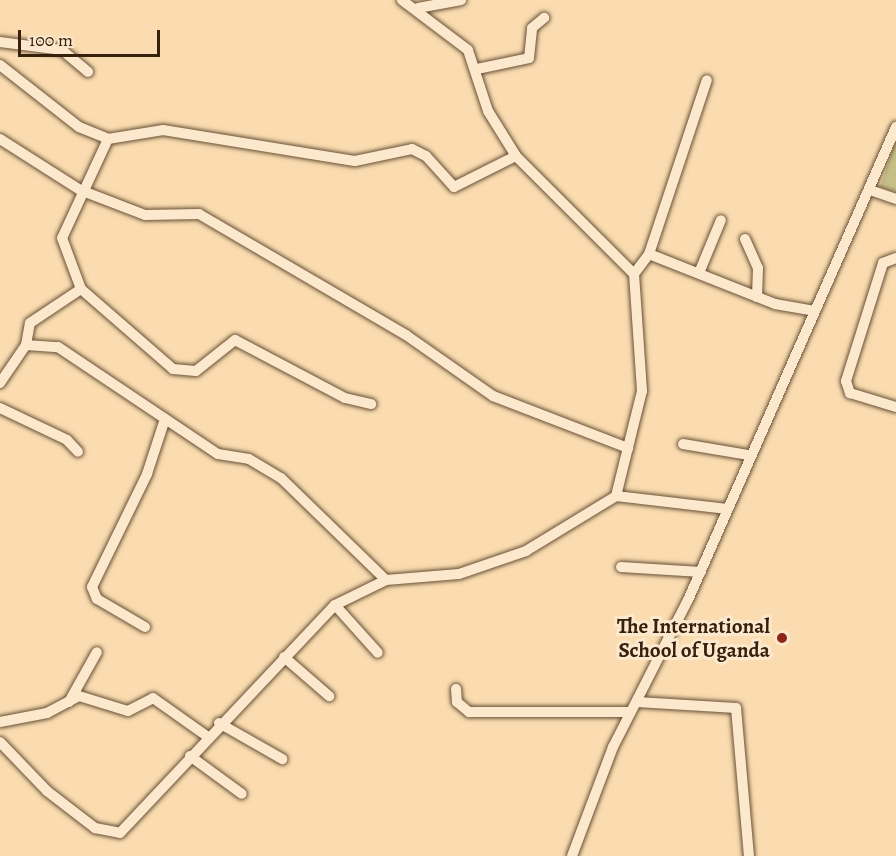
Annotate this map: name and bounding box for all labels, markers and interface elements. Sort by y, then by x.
scale bar [21,18,164,56]
text: 100 m [29,28,73,52]
place label: The International School of Uganda [617,613,770,663]
marker: The International School of Uganda [775,631,789,645]

